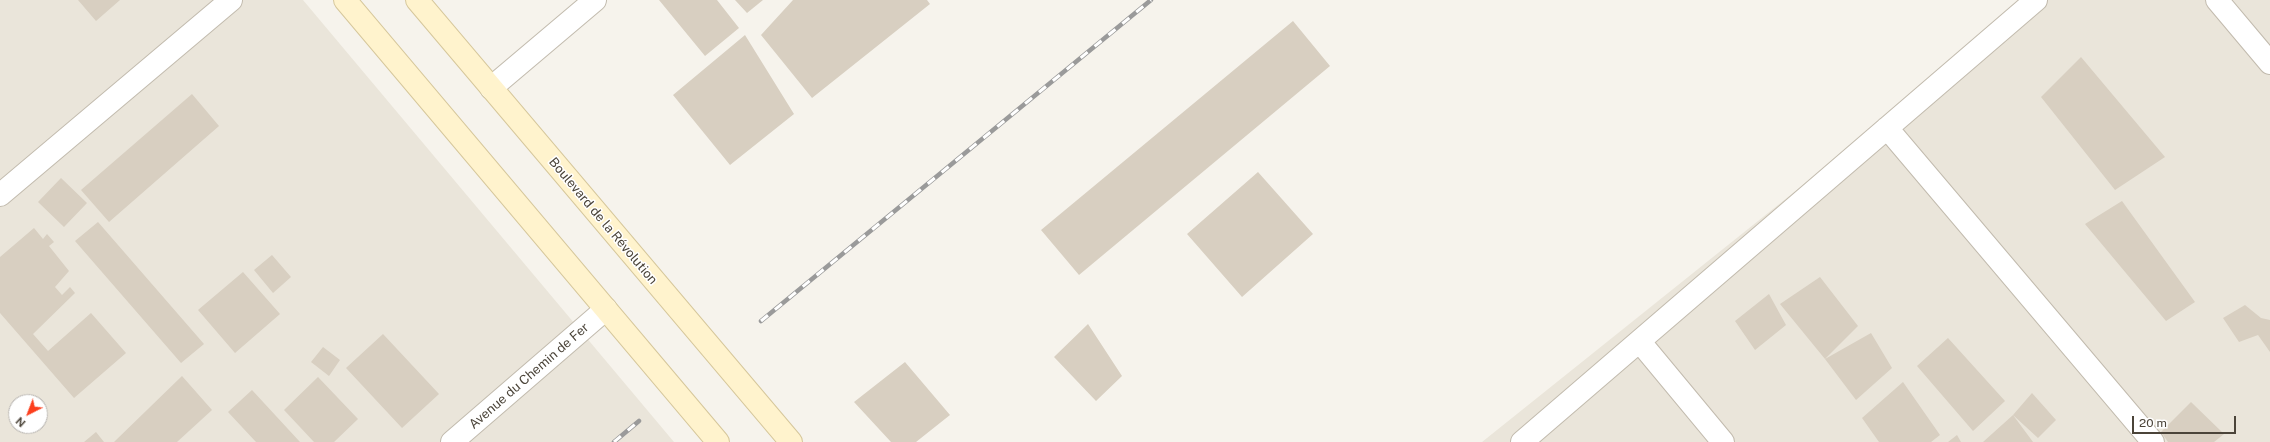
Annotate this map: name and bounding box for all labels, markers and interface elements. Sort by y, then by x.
street label: Boulevard de la Révolution [545,154,661,288]
street label: Avenue du Chemin de Fer [466,320,592,432]
north arrow [8,394,48,434]
scale bar [2134,408,2238,434]
text: N [13,415,28,430]
text: 20 m [2139,416,2167,430]

